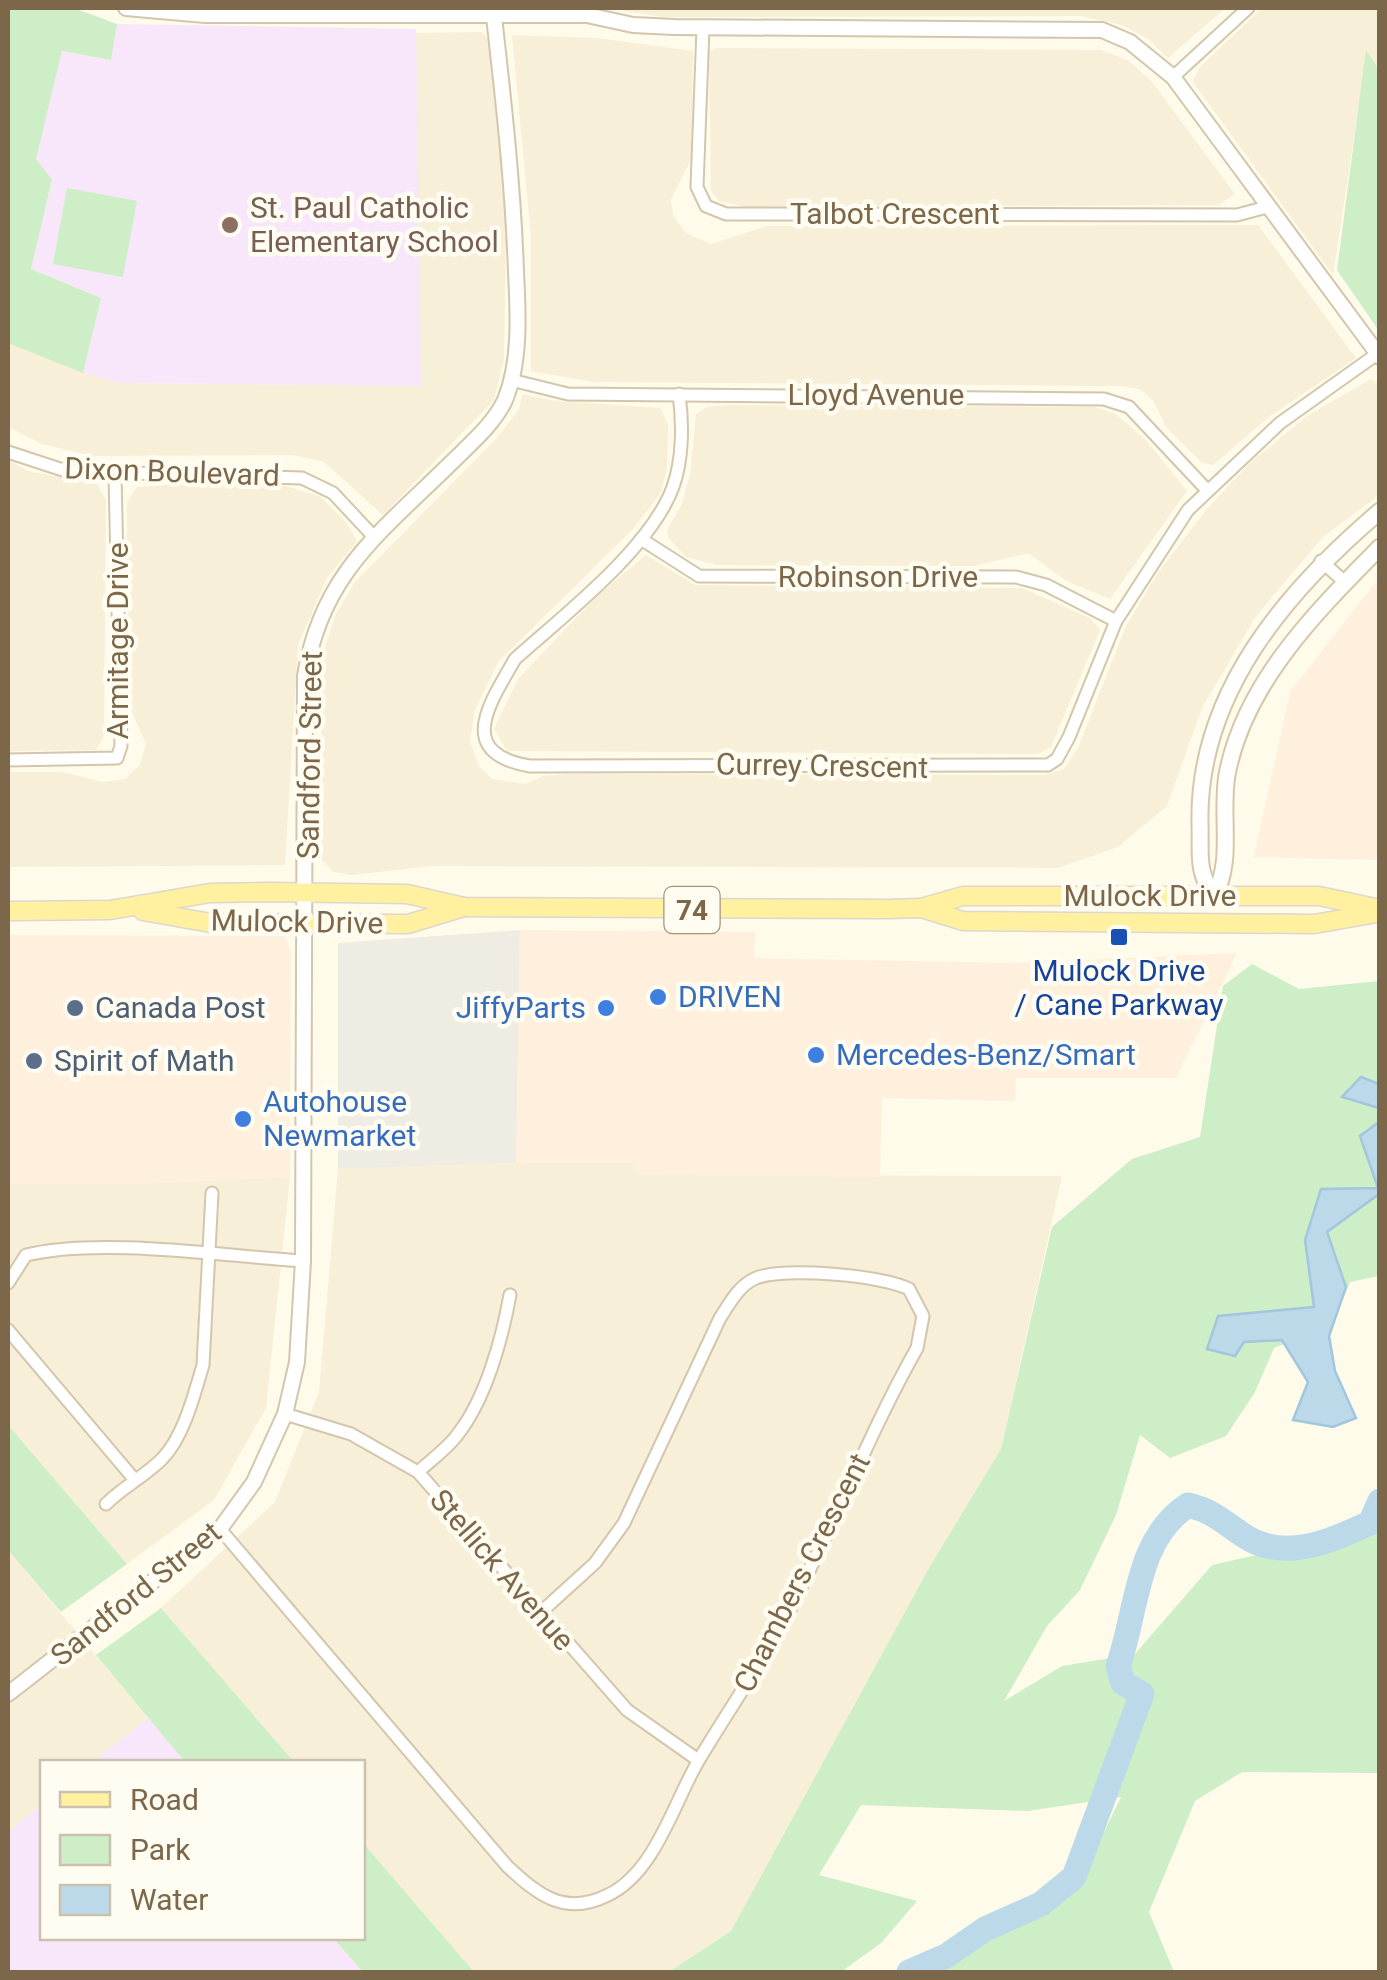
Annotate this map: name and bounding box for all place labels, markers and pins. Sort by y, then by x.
place label: St. Paul Catholic Elementary School [250,190,499,259]
marker: St. Paul Catholic Elementary School [219,214,241,236]
marker: Mulock Drive / Cane Parkway [1108,926,1130,948]
place label: Mulock Drive / Cane Parkway [1015,953,1223,1022]
place label: DRIVEN [678,979,782,1014]
marker: DRIVEN [647,986,669,1008]
place label: Canada Post [95,990,266,1025]
place label: JiffyParts [456,990,586,1025]
marker: Canada Post [64,997,86,1019]
marker: JiffyParts [595,997,617,1019]
place label: Mercedes-Benz/Smart [836,1037,1136,1072]
place label: Spirit of Math [54,1043,235,1078]
marker: Mercedes-Benz/Smart [805,1044,827,1066]
marker: Spirit of Math [23,1050,45,1072]
place label: Autohouse Newmarket [263,1084,416,1153]
marker: Autohouse Newmarket [232,1108,254,1130]

